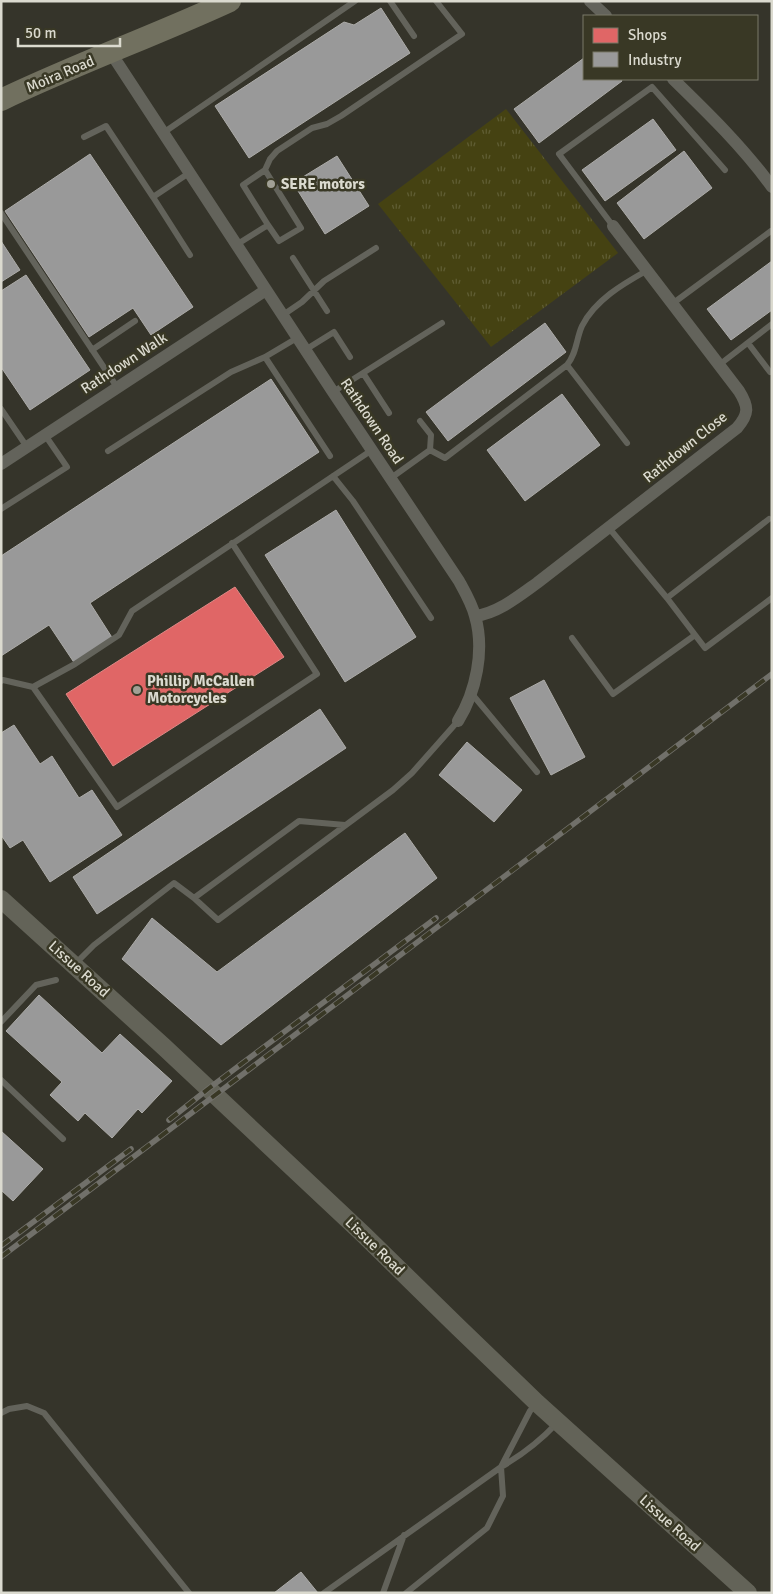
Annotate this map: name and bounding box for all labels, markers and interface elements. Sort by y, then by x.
scale bar [18,15,120,47]
legend [583,15,758,80]
text: 50 m [25,24,56,42]
text: Shops [628,26,667,44]
text: Industry [628,51,681,69]
street label: Moira Road [23,52,97,96]
place label: SERE motors [281,175,365,193]
marker: SERE motors [265,178,277,190]
street label: Rathdown Walk [77,328,171,398]
street label: Rathdown Road [337,375,407,467]
street label: Rathdown Close [639,408,731,486]
place label: Phillip McCallen Motorcycles [147,672,255,707]
marker: Phillip McCallen Motorcycles [131,684,143,696]
street label: Lissue Road [45,937,113,1001]
street label: Lissue Road [341,1213,409,1279]
street label: Lissue Road [636,1491,704,1555]

